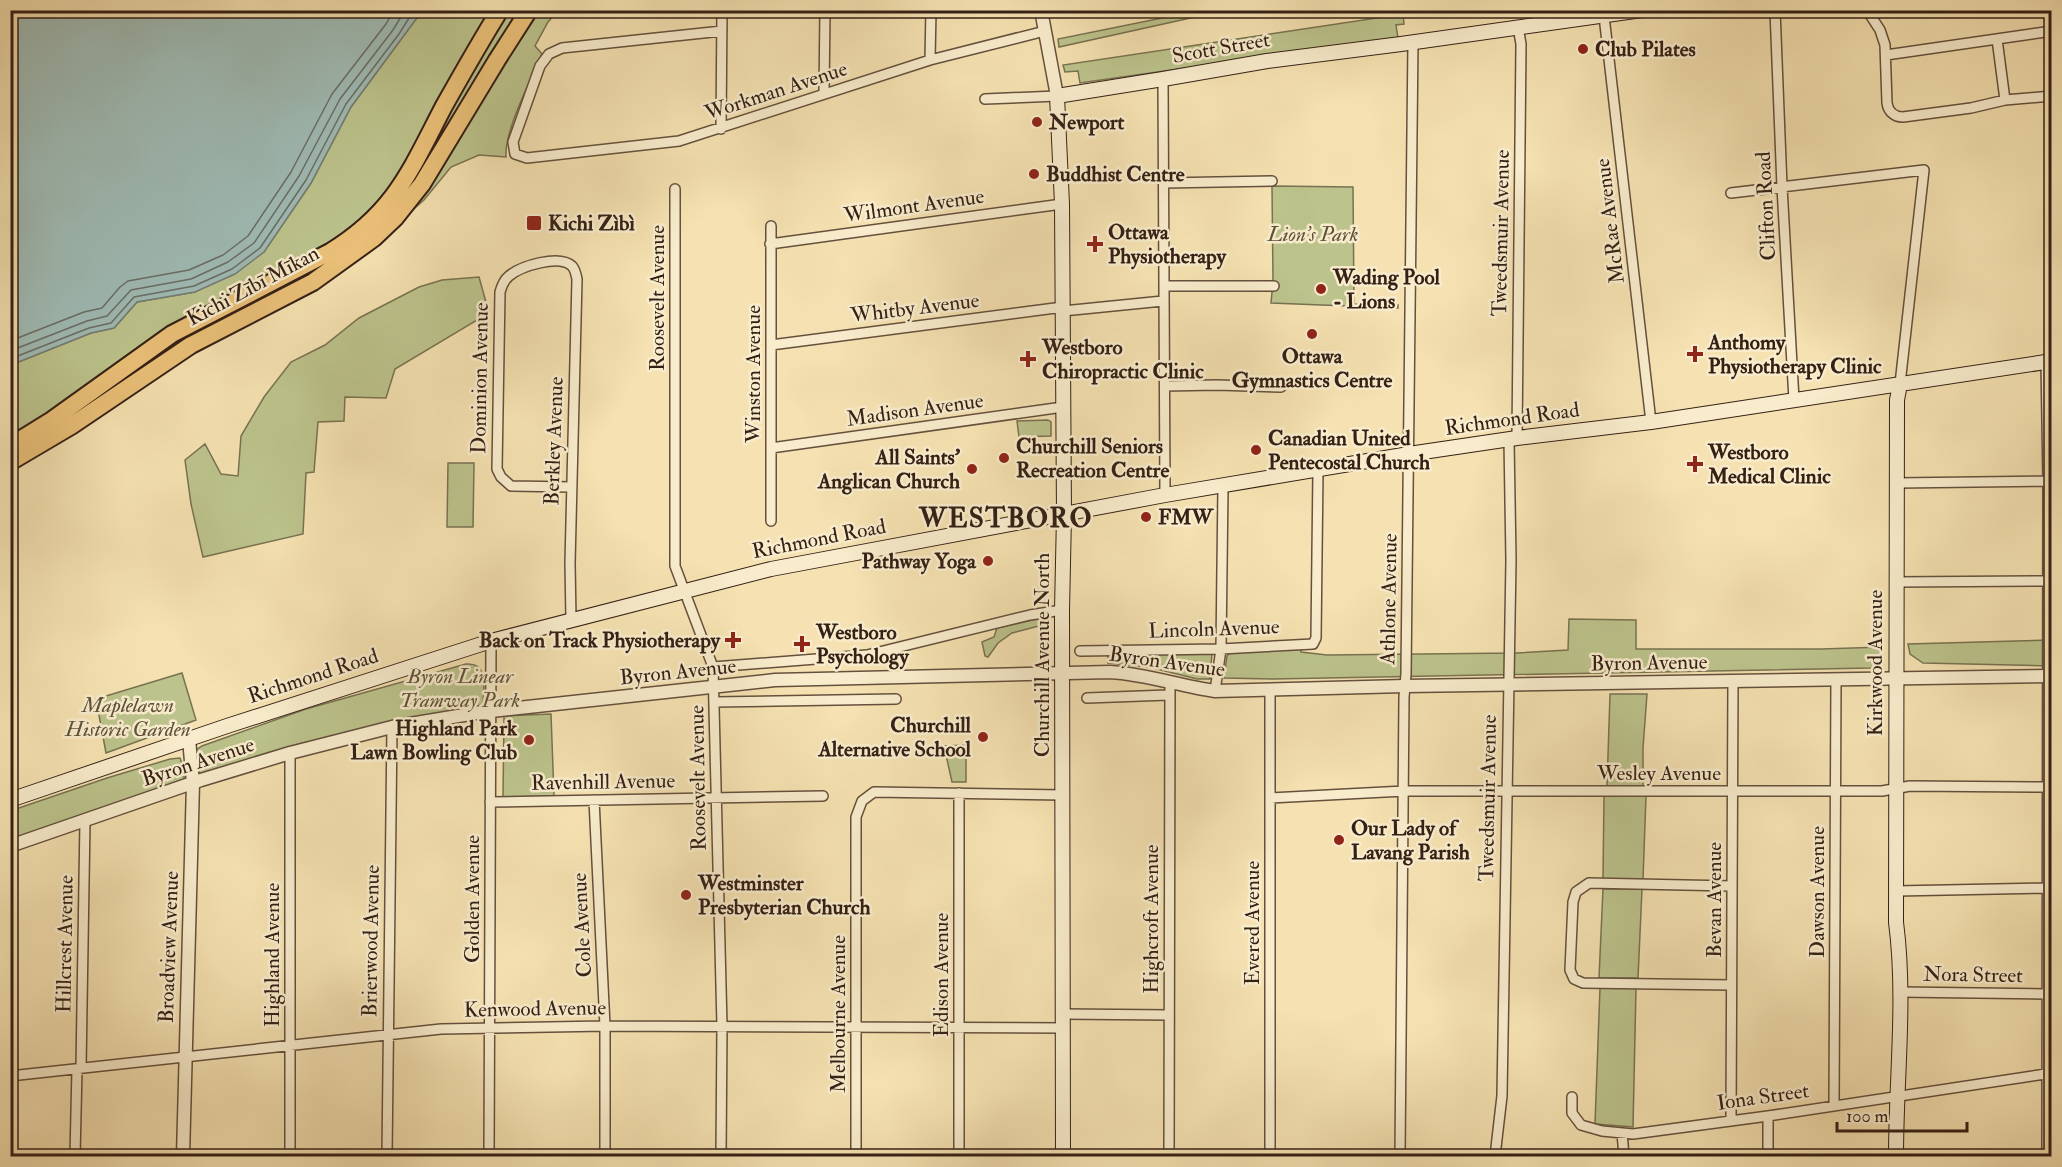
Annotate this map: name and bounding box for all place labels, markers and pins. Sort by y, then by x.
place label: Club Pilates [1595,36,1696,63]
marker: Club Pilates [1576,42,1590,56]
place label: Newport [1048,109,1125,136]
marker: Newport [1030,115,1044,129]
place label: Buddhist Centre [1046,161,1185,188]
marker: Buddhist Centre [1027,167,1041,181]
place label: Kichi Zìbì [548,210,635,237]
marker: Kichi Zìbì [525,214,543,232]
place label: Ottawa Physiotherapy [1108,219,1227,270]
marker: Ottawa Physiotherapy [1086,235,1104,253]
place label: Wading Pool - Lions [1332,264,1440,315]
marker: Wading Pool - Lions [1314,282,1328,296]
marker: Ottawa Gymnastics Centre [1305,327,1319,341]
place label: Anthomy Physiotherapy Clinic [1707,329,1882,380]
place label: Westboro Chiropractic Clinic [1041,334,1204,385]
place label: Ottawa Gymnastics Centre [1232,343,1392,394]
marker: Anthomy Physiotherapy Clinic [1686,345,1704,363]
marker: Westboro Chiropractic Clinic [1019,350,1037,368]
place label: Canadian United Pentecostal Church [1268,425,1430,476]
place label: Churchill Seniors Recreation Centre [1016,433,1169,484]
place label: Westboro Medical Clinic [1707,439,1831,490]
marker: Canadian United Pentecostal Church [1249,443,1263,457]
place label: All Saints' Anglican Church [817,444,961,495]
marker: Churchill Seniors Recreation Centre [997,451,1011,465]
marker: Westboro Medical Clinic [1686,455,1704,473]
marker: All Saints' Anglican Church [965,462,979,476]
place label: FMW [1158,504,1214,531]
marker: FMW [1139,510,1153,524]
place label: Pathway Yoga [862,548,977,575]
marker: Pathway Yoga [981,554,995,568]
place label: Westboro Psychology [815,619,910,670]
place label: Back on Track Physiotherapy [479,627,721,654]
marker: Back on Track Physiotherapy [724,631,742,649]
marker: Westboro Psychology [793,635,811,653]
place label: Churchill Alternative School [818,712,972,763]
place label: Highland Park Lawn Bowling Club [350,715,518,766]
marker: Churchill Alternative School [976,730,990,744]
marker: Highland Park Lawn Bowling Club [522,733,536,747]
place label: Our Lady of Lavang Parish [1351,815,1470,866]
marker: Our Lady of Lavang Parish [1332,833,1346,847]
place label: Westminster Presbyterian Church [697,870,870,921]
marker: Westminster Presbyterian Church [679,888,693,902]

